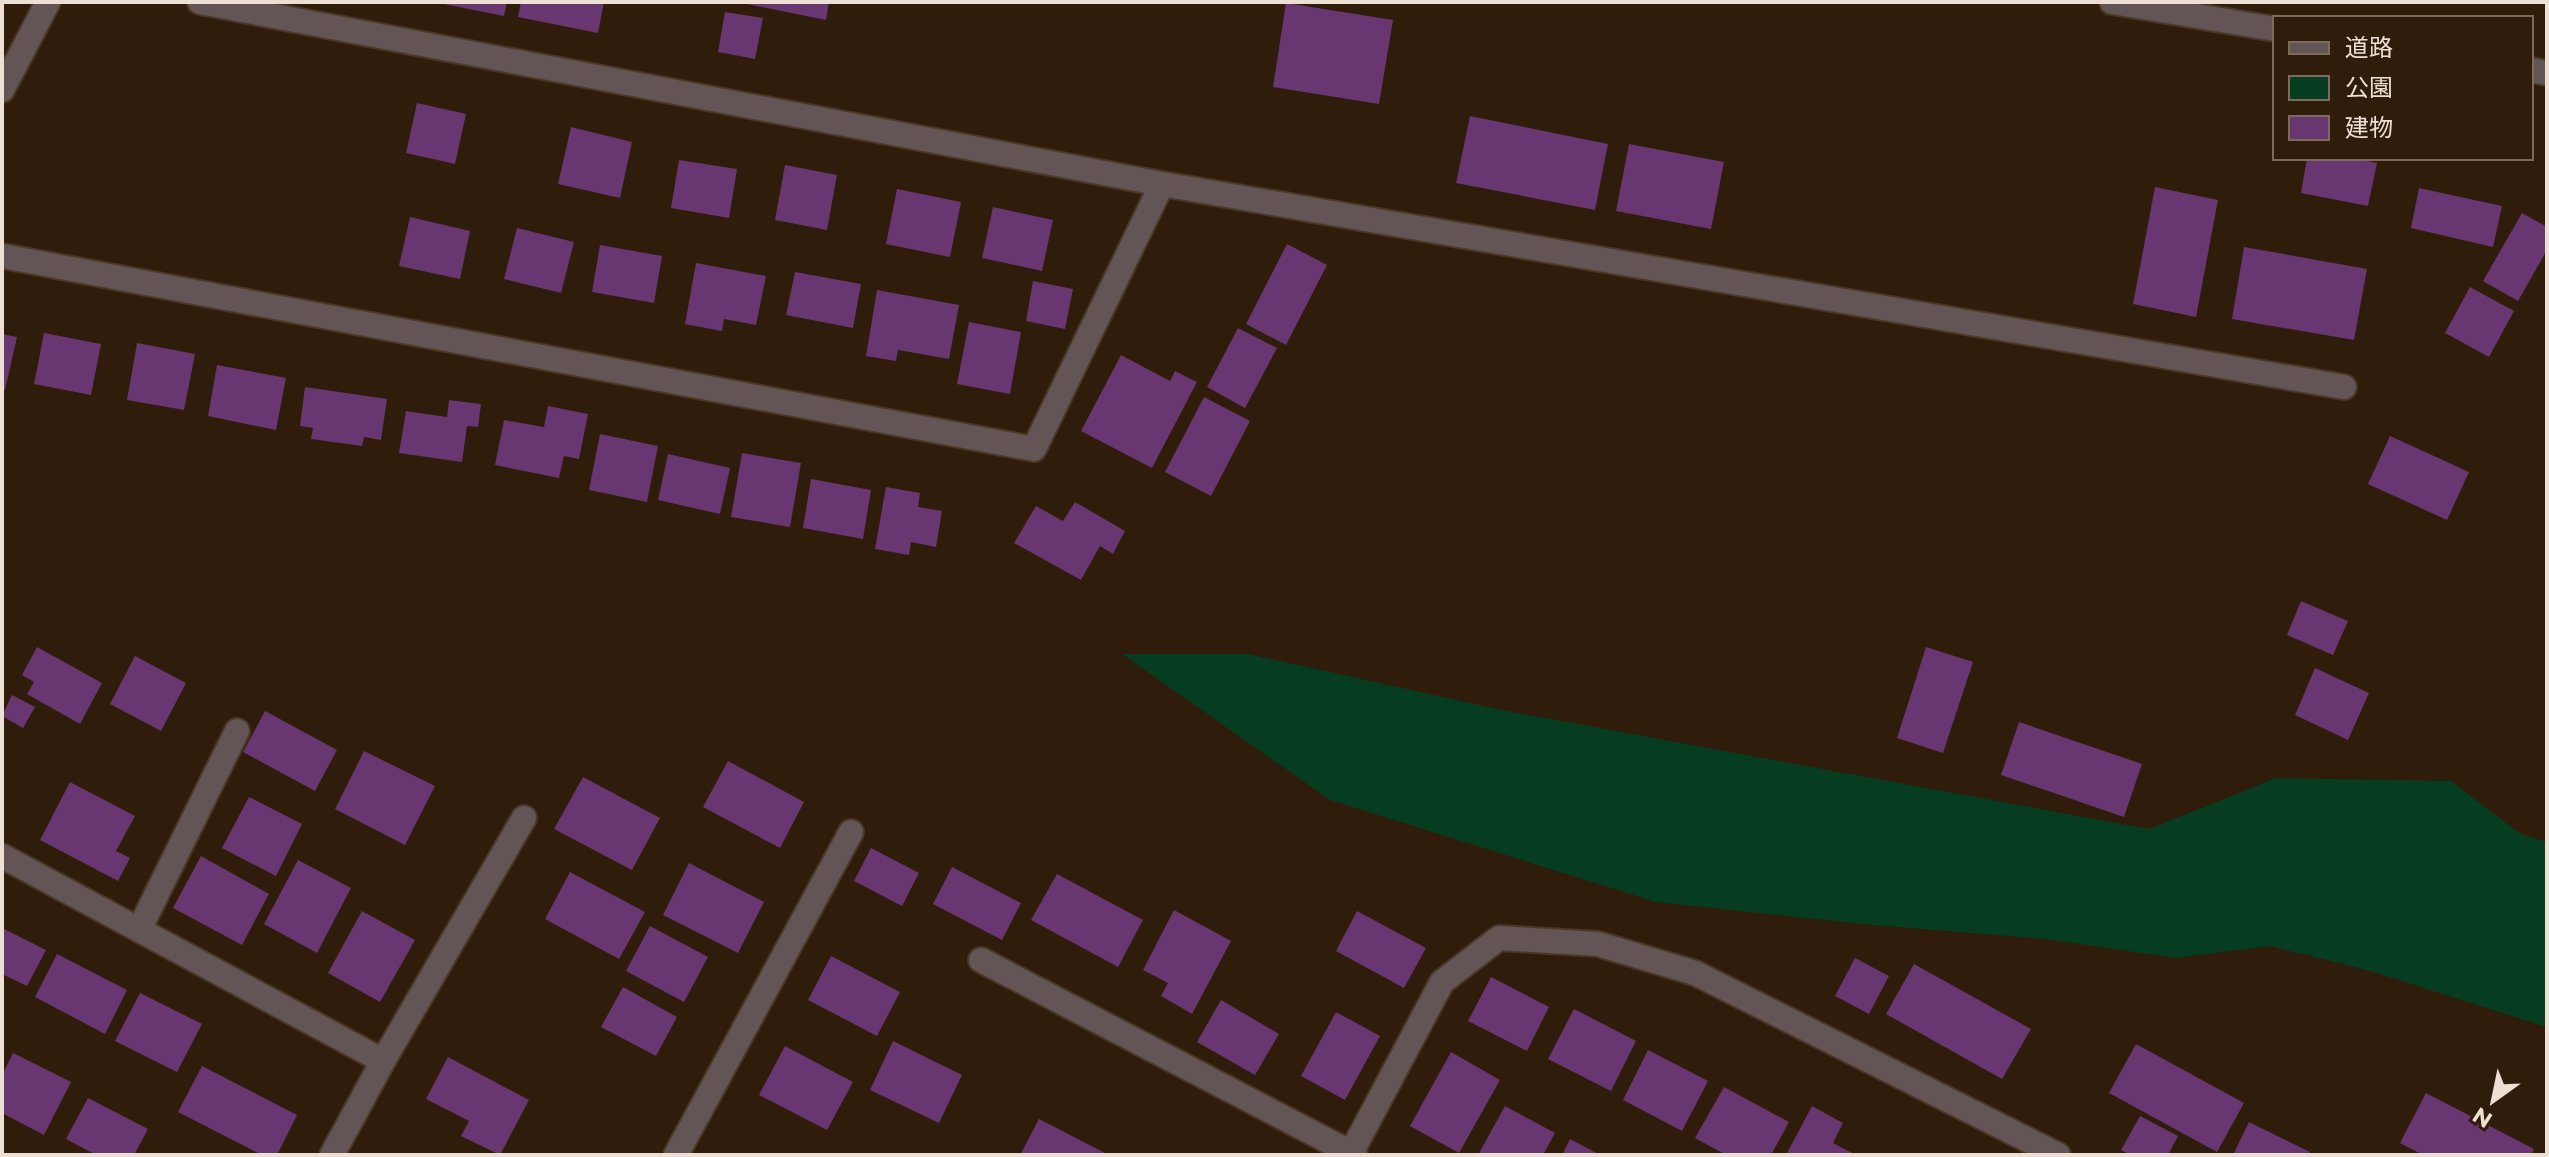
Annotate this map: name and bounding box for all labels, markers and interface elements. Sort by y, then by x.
legend [2273,16,2533,160]
text: 道路 [2345,33,2393,62]
text: 公園 [2345,73,2393,102]
text: 建物 [2345,113,2393,142]
north arrow [2453,1061,2533,1141]
text: N [2468,1101,2497,1134]

